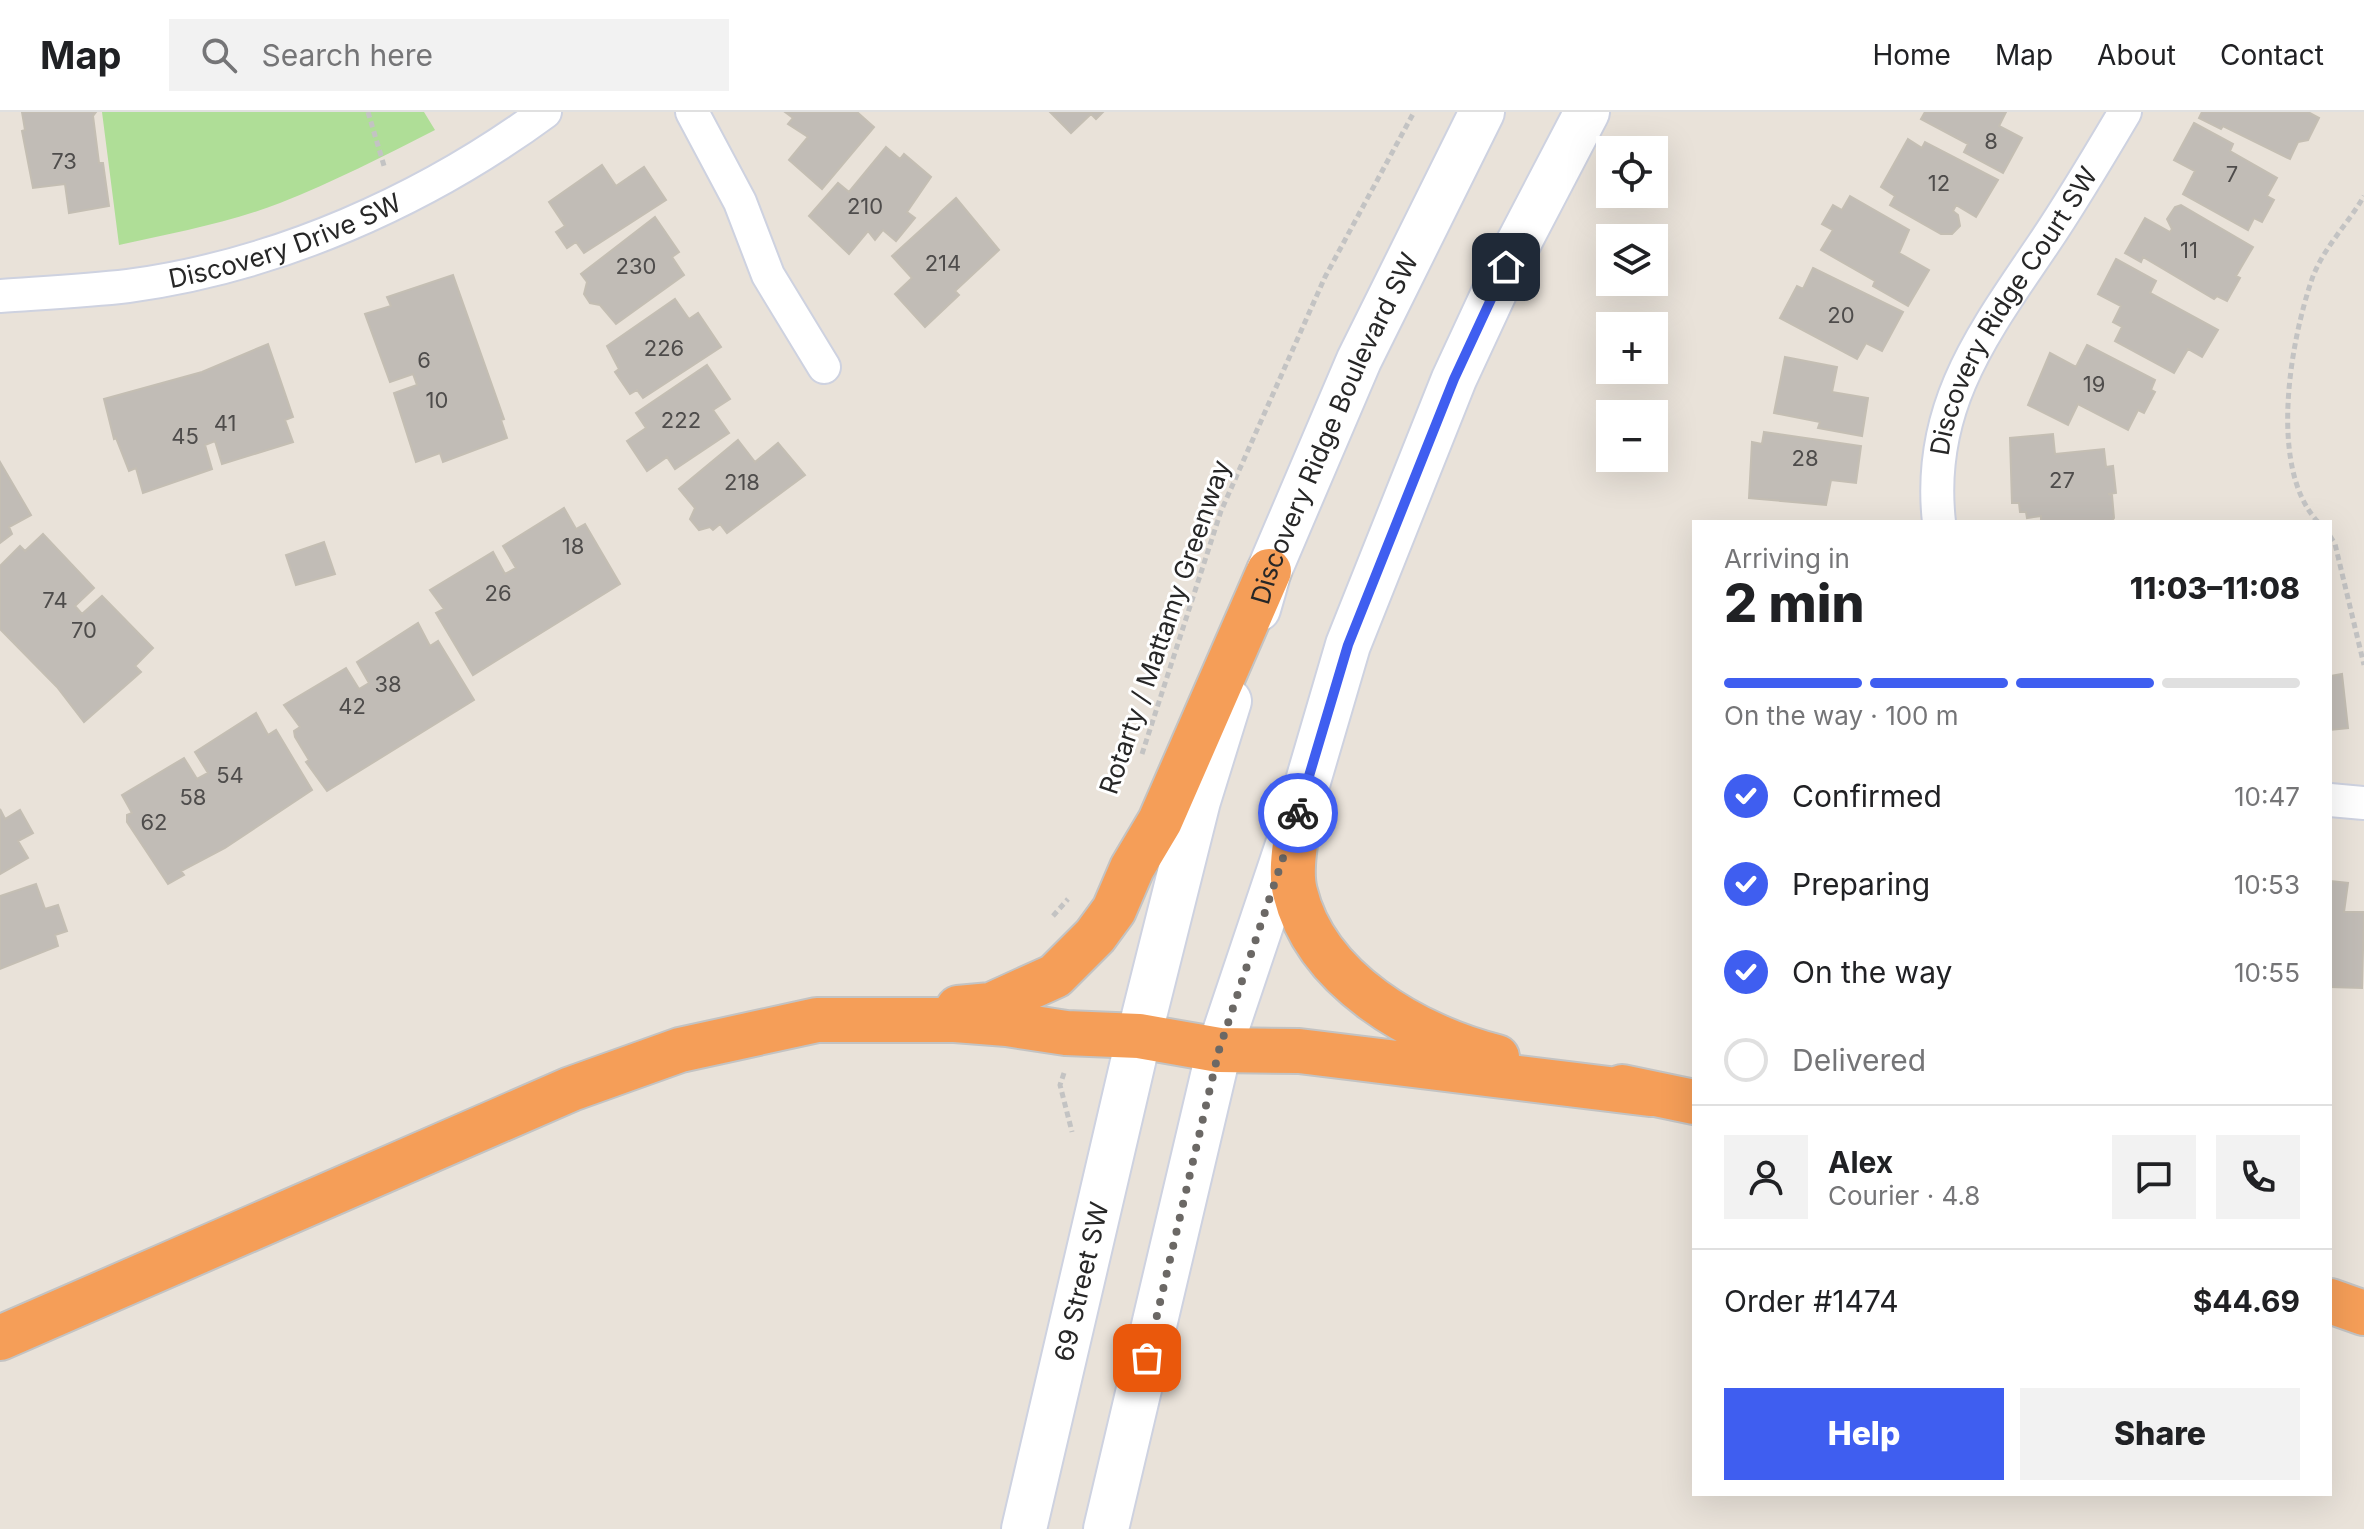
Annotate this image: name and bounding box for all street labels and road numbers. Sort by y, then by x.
street label: Discovery Ridge Court SW [1924,161,2104,458]
street label: Discovery Drive SW [166,186,406,294]
street label: Discovery Ridge Boulevard SW [1244,248,1425,608]
street label: Rotarty / Mattamy Greenway [1093,456,1236,798]
street label: 69 Street SW [1048,1199,1115,1364]

